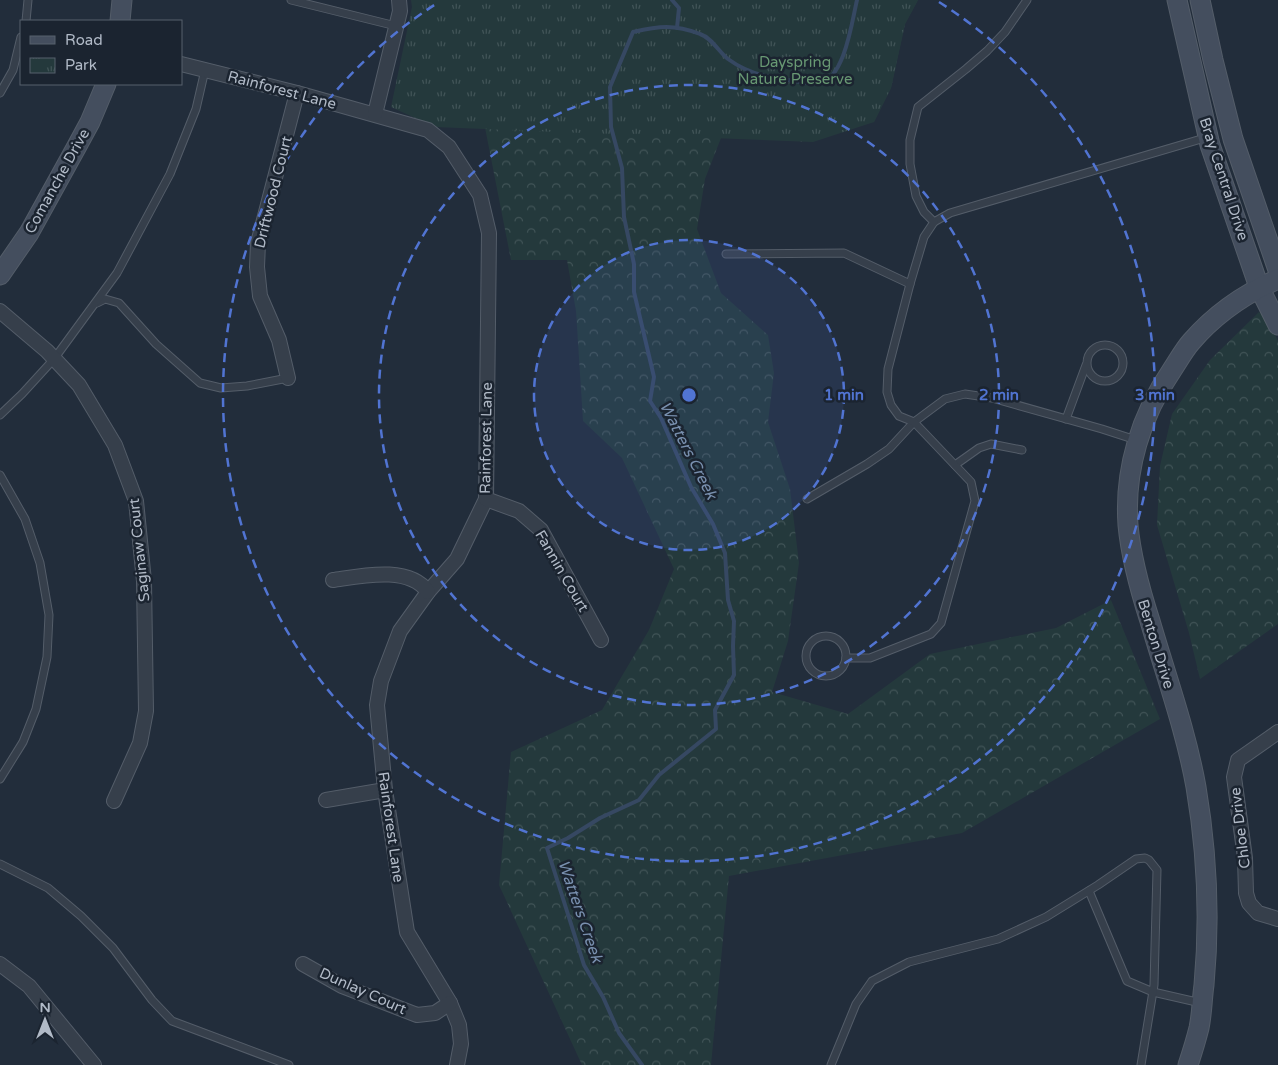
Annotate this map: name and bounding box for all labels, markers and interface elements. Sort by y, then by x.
legend [20,20,182,85]
text: Road [65,31,103,49]
park label: Dayspring Nature Preserve [738,53,852,88]
text: Park [65,56,97,74]
street label: Rainforest Lane [226,67,338,113]
street label: Bray Central Drive [1196,115,1252,243]
street label: Comanche Drive [21,125,93,237]
street label: Driftwood Court [250,134,296,250]
street label: Rainforest Lane [476,382,496,494]
centre of rings [680,386,698,404]
text: 1 min [824,386,864,404]
text: 2 min [979,386,1019,404]
text: 3 min [1135,386,1175,404]
water label: Watters Creek [655,398,722,504]
street label: Saginaw Court [125,497,153,603]
street label: Fannin Court [531,527,593,615]
street label: Benton Drive [1134,597,1178,691]
street label: Rainforest Lane [374,770,408,884]
street label: Chloe Drive [1226,786,1254,870]
water label: Watters Creek [553,857,607,966]
street label: Dunlay Court [317,964,410,1018]
north arrow [20,995,70,1045]
text: N [39,999,51,1016]

